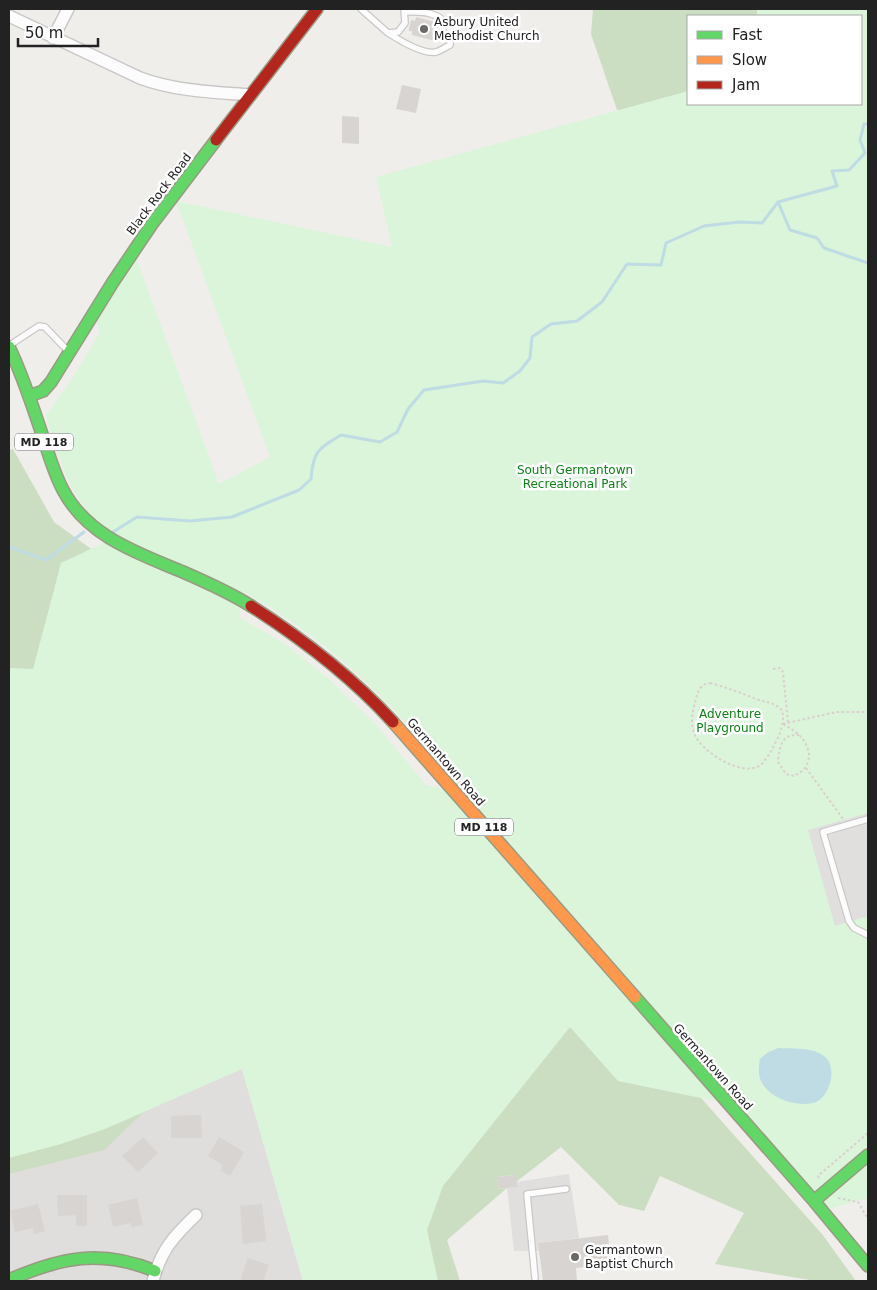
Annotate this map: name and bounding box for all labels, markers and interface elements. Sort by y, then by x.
scale bar [18,15,98,47]
place label: Asbury United Methodist Church [434,15,540,43]
legend [687,15,862,105]
marker: Asbury United Methodist Church [418,23,430,35]
text: 50 m [25,24,63,42]
text: Fast [732,26,762,44]
text: Slow [732,51,767,69]
text: Jam [731,76,760,94]
street label: Black Rock Road [124,150,194,238]
road number: MD 118 [15,434,73,451]
park label: South Germantown Recreational Park [517,463,633,491]
park label: Adventure Playground [696,707,764,735]
street label: Germantown Road [404,715,488,809]
road number: MD 118 [455,819,513,836]
street label: Germantown Road [671,1021,755,1113]
place label: Germantown Baptist Church [585,1243,673,1271]
marker: Germantown Baptist Church [569,1251,581,1263]

